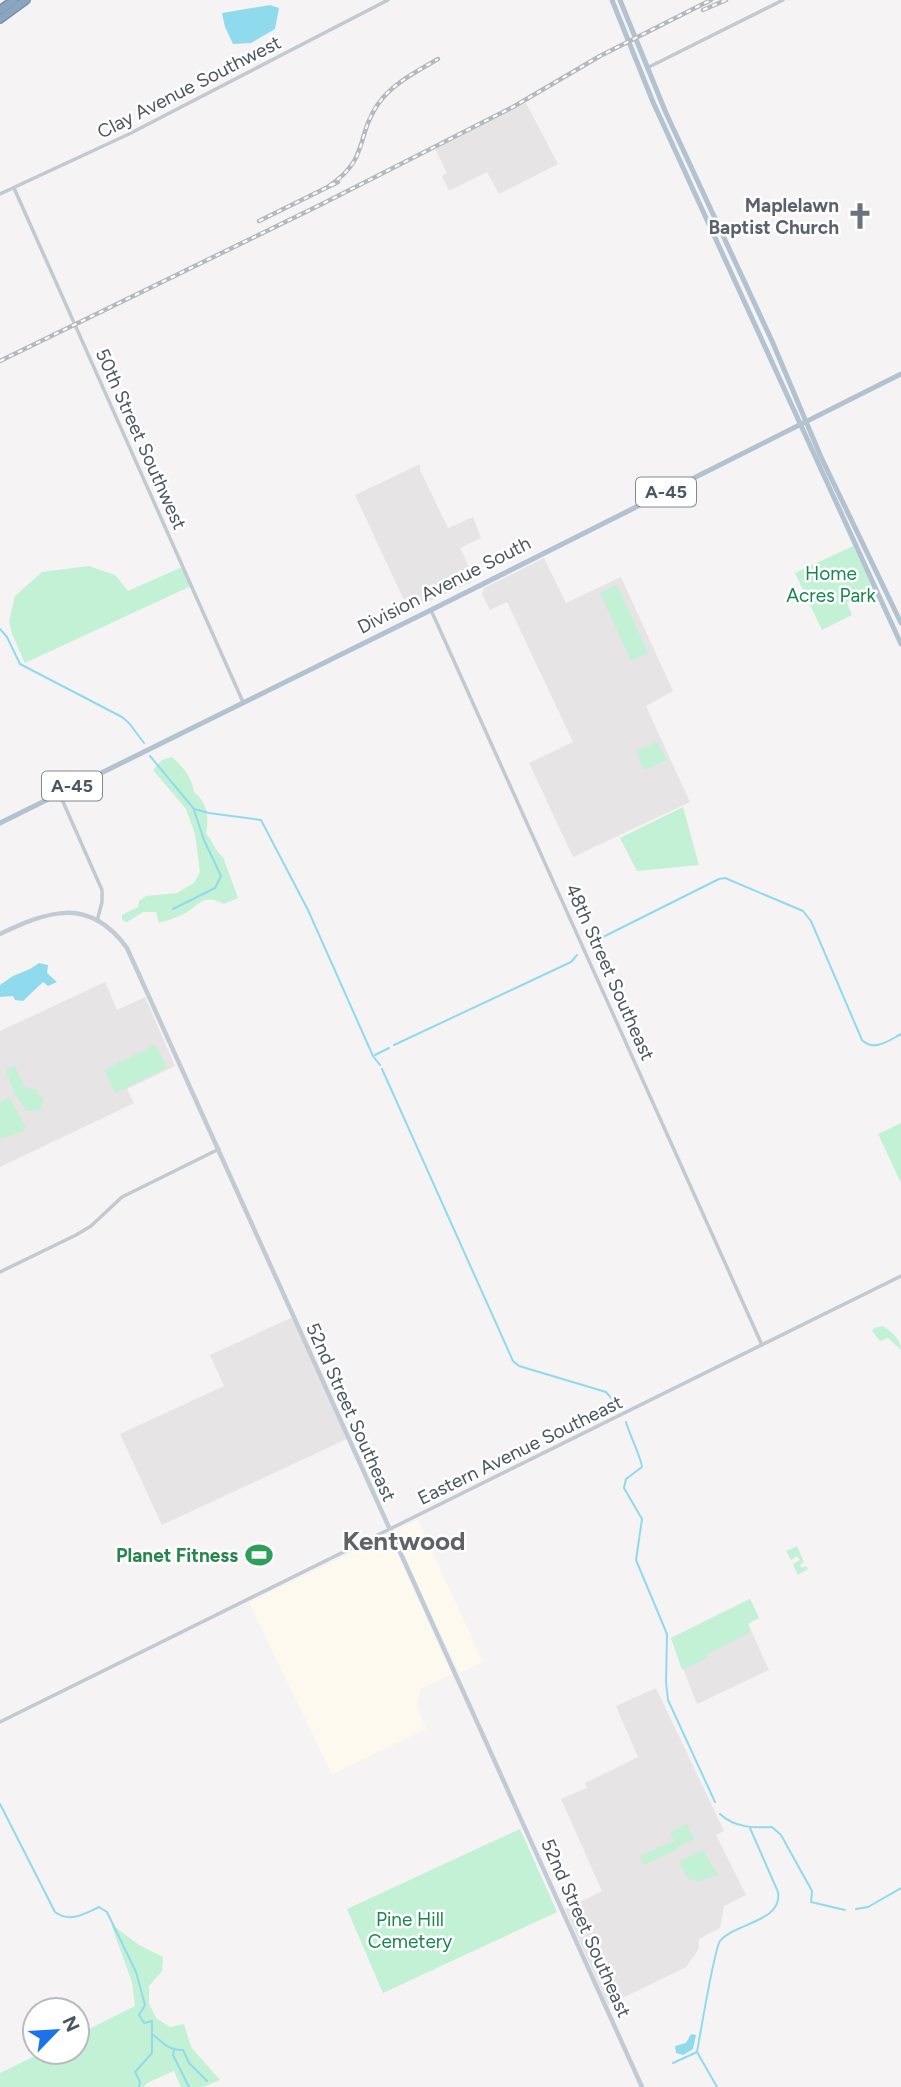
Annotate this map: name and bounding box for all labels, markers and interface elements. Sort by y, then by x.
street label: Clay Avenue Southwest [93,31,285,143]
place label: Maplelawn Baptist Church [708,194,839,239]
church icon: Maplelawn Baptist Church [845,201,875,231]
street label: 50th Street Southwest [91,345,191,533]
road number: A-45 [636,478,696,506]
street label: Division Avenue South [354,531,534,639]
park label: Home Acres Park [786,562,877,607]
road number: A-45 [42,772,102,800]
street label: 48th Street Southeast [561,880,659,1064]
street label: 52nd Street Southeast [301,1319,401,1505]
street label: Eastern Avenue Southeast [414,1390,626,1510]
district label: Kentwood [342,1525,466,1557]
sports icon: Planet Fitness [244,1540,274,1570]
place label: Planet Fitness [116,1544,238,1567]
street label: 52nd Street Southeast [536,1835,636,2021]
park label: Pine Hill Cemetery [368,1908,452,1953]
north arrow [21,1996,91,2066]
text: N [57,2013,84,2036]

